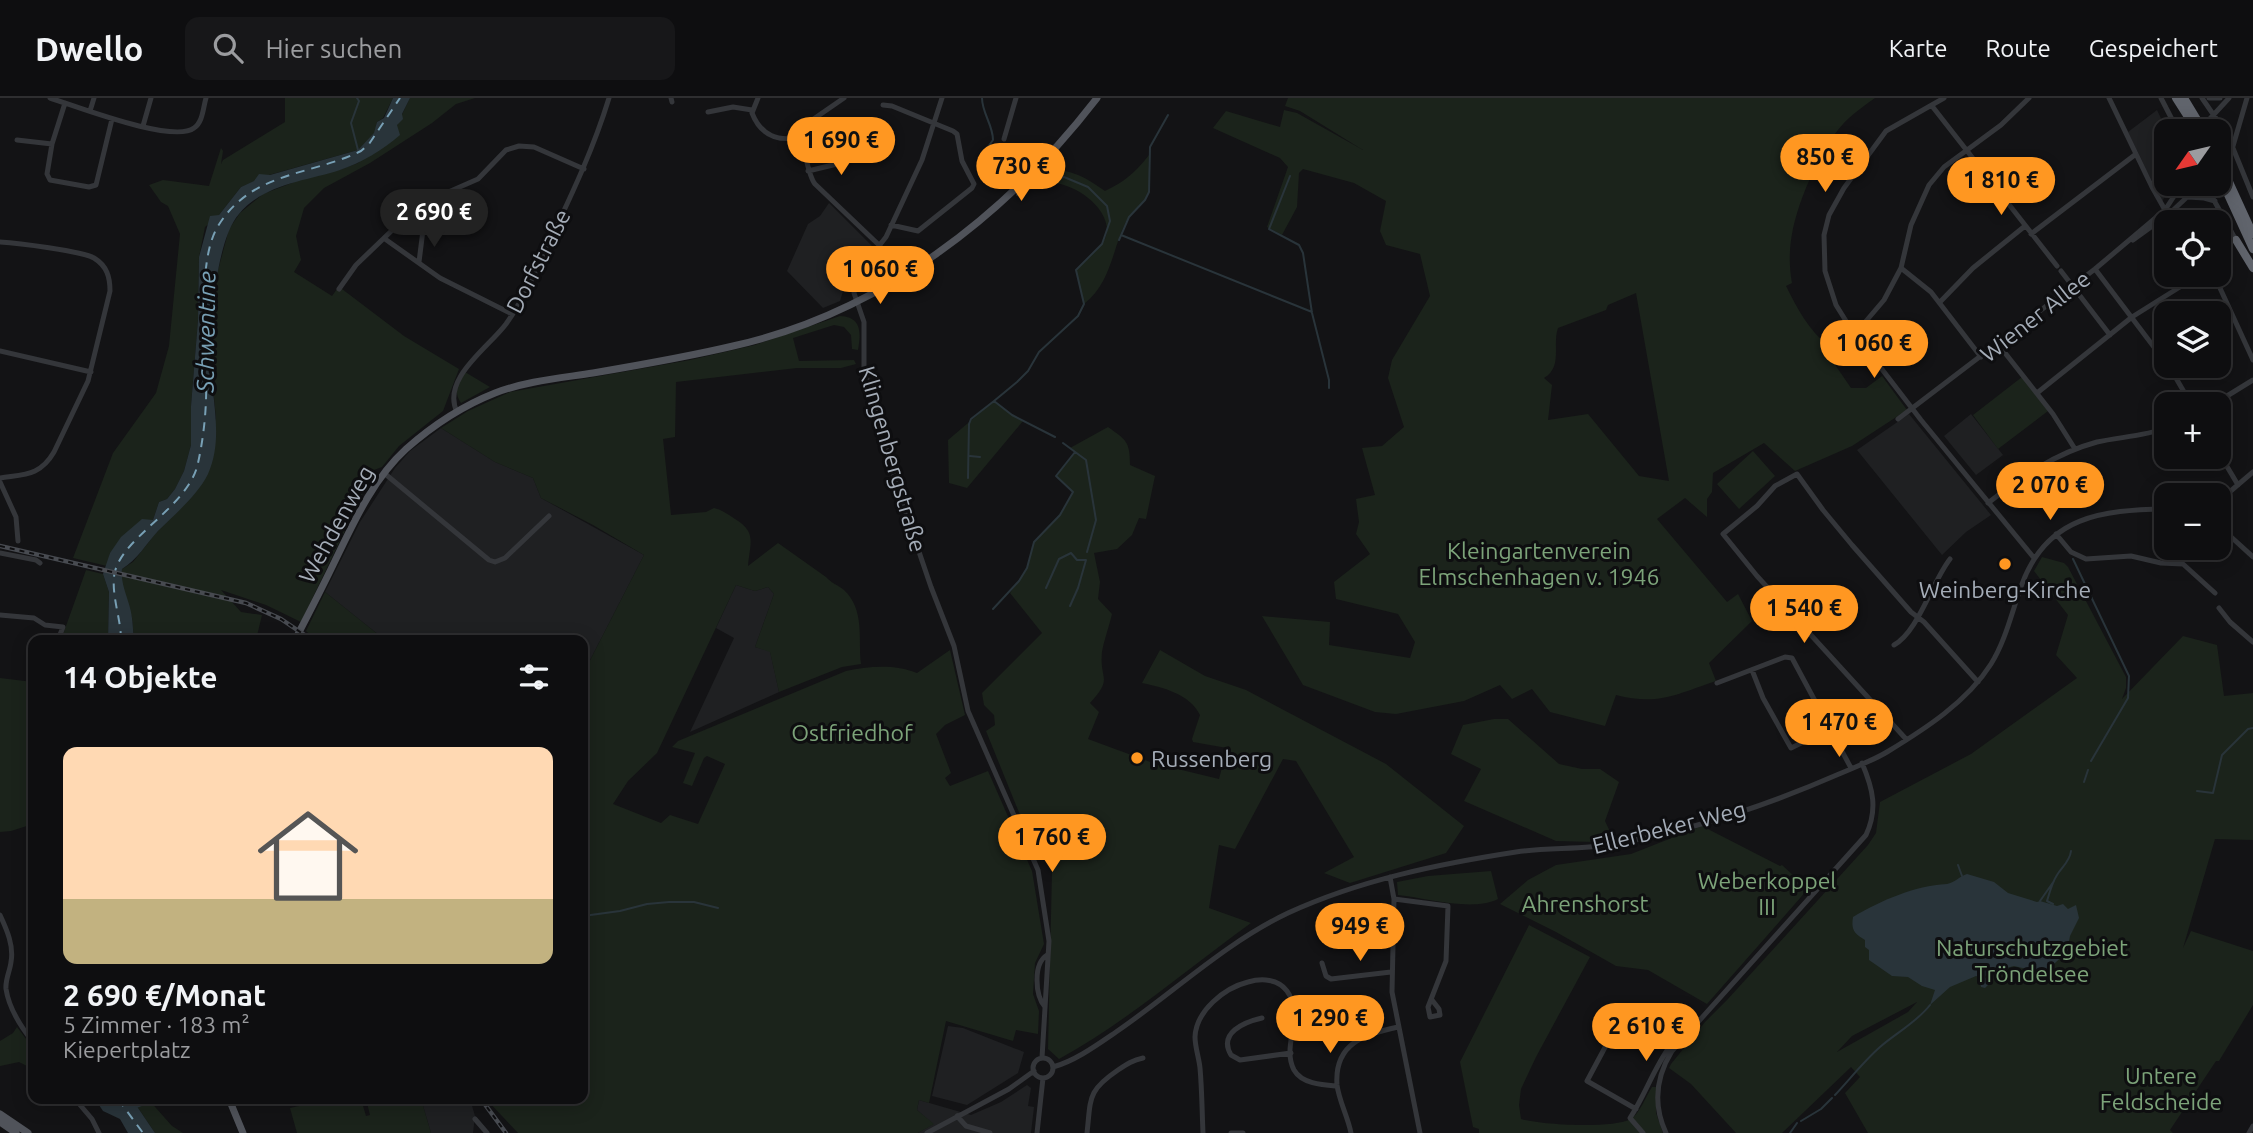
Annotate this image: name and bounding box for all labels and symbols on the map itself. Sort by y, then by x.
pin: 1 690 € [776,118,906,177]
north arrow [2154,119,2231,196]
pin: 850 € [1776,134,1874,194]
pin: 730 € [972,144,1070,203]
pin: 1 810 € [1936,158,2066,217]
pin: 2 690 € [369,190,499,249]
street label: Dorfstraße [501,205,575,317]
pin: 1 060 € [815,246,945,306]
street label: Wiener Allee [1975,265,2095,367]
water label: Schwentine [191,271,221,394]
pin: 1 060 € [1809,320,1939,380]
street label: Klingenbergstraße [855,363,931,555]
street label: Wehdenweg [294,461,378,587]
pin: 2 070 € [1985,462,2115,522]
park label: Kleingartenverein Elmschenhagen v. 1946 [1418,538,1660,589]
marker: Weinberg-Kirche [1997,556,2013,572]
place label: Weinberg-Kirche [1919,577,2091,602]
pin: 1 540 € [1739,586,1869,645]
pin: 1 470 € [1774,700,1904,759]
park label: Ostfriedhof [791,720,913,745]
place label: Russenberg [1151,746,1272,771]
marker: Russenberg [1129,750,1145,766]
street label: Ellerbeker Weg [1590,796,1748,858]
pin: 1 760 € [987,814,1117,874]
park label: Weberkoppel III [1698,868,1836,919]
park label: Ahrenshorst [1522,891,1648,916]
pin: 949 € [1311,904,1409,963]
park label: Naturschutzgebiet Tröndelsee [1936,935,2128,986]
pin: 1 290 € [1265,996,1395,1055]
pin: 2 610 € [1581,1004,1711,1063]
park label: Untere Feldscheide [2100,1063,2222,1114]

